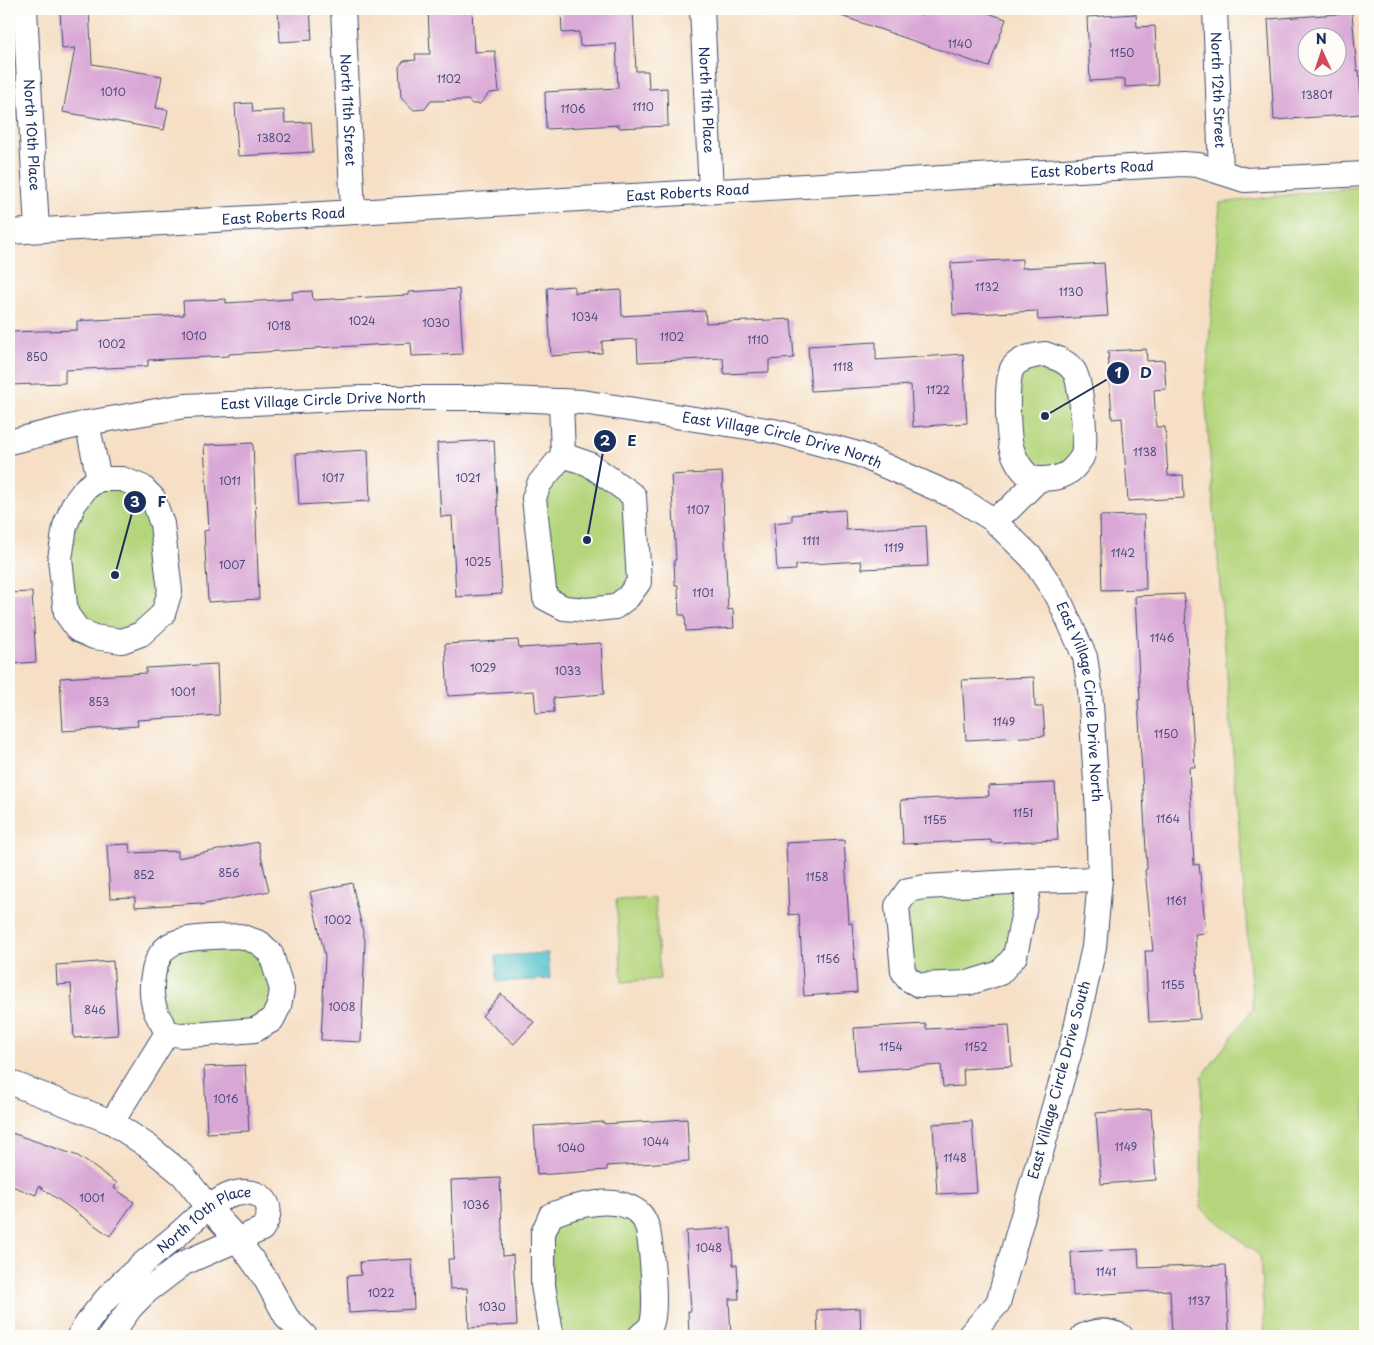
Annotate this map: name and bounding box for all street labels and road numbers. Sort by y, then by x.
street label: North 12th Street [1206,31,1231,149]
street label: North 11th Place [694,46,720,154]
street label: North 11th Street [335,53,362,167]
street label: North 10th Place [19,78,46,191]
street label: East Roberts Road [1030,155,1155,183]
street label: East Roberts Road [625,178,750,206]
street label: East Roberts Road [221,202,346,230]
street label: East Village Circle Drive North [220,387,426,414]
street label: East Village Circle Drive North [681,406,886,473]
street label: East Village Circle Drive North [1051,598,1108,803]
street label: East Village Circle Drive South [1022,978,1095,1181]
street label: North 10th Place [152,1181,252,1258]

